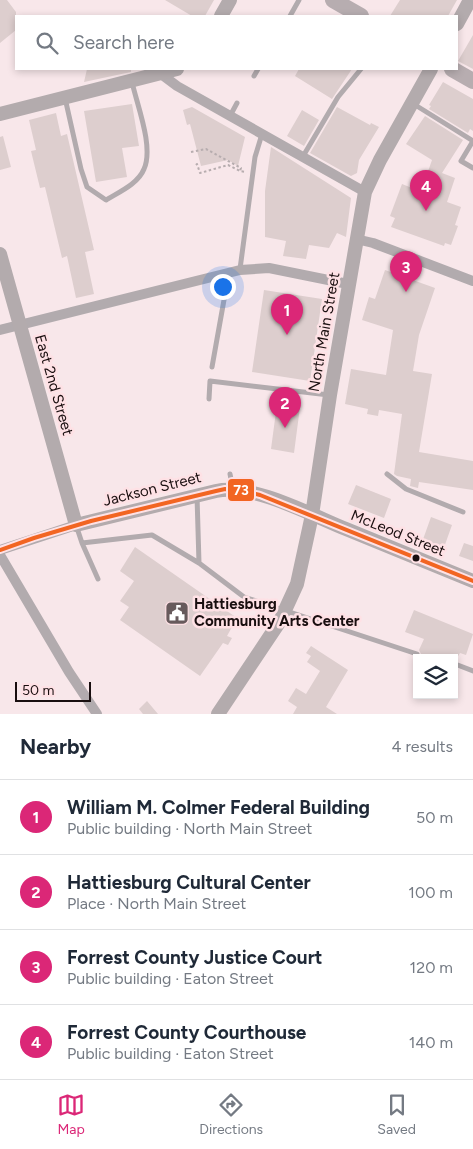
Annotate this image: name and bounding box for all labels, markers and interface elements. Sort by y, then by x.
search box [15,15,458,70]
icon: search [33,29,61,57]
text: Search here [73,31,175,54]
pin: 4 [410,170,442,211]
pin: 3 [390,251,422,292]
street label: North Main Street [305,271,343,393]
your location [210,274,236,300]
pin: 1 [271,294,303,335]
street label: East 2nd Street [31,332,77,438]
pin: 2 [269,387,301,428]
street label: Jackson Street [101,468,203,510]
line badge: 73 [227,478,255,502]
text: 73 [233,482,249,499]
street label: McLeod Street [348,506,448,560]
unlabelled marker [411,553,421,563]
place label: Hattiesburg Community Arts Center [194,595,360,630]
public building icon: Hattiesburg Community Arts Center [164,600,190,626]
map controls [413,654,458,699]
button: layers [413,654,458,699]
scale bar [15,679,91,702]
text: 50 m [22,682,54,699]
text: Nearby [20,734,91,759]
text: 4 results [392,737,453,756]
text: William M. Colmer Federal Building [67,796,370,819]
text: 1 [33,808,39,827]
text: 50 m [416,808,453,827]
text: Public building · North Main Street [67,819,312,838]
text: Hattiesburg Cultural Center [67,871,311,894]
text: 2 [31,883,41,902]
text: 100 m [408,883,453,902]
text: Place · North Main Street [67,894,246,913]
text: Forrest County Justice Court [67,946,322,969]
text: 3 [32,958,40,977]
text: 120 m [410,958,453,977]
text: Public building · Eaton Street [67,969,274,988]
text: Forrest County Courthouse [67,1021,306,1044]
text: 4 [31,1033,41,1052]
text: 140 m [409,1033,453,1052]
text: Public building · Eaton Street [67,1044,274,1063]
tab: Map [57,1091,85,1138]
tab: Directions [199,1091,263,1138]
tab: Saved [377,1091,416,1138]

